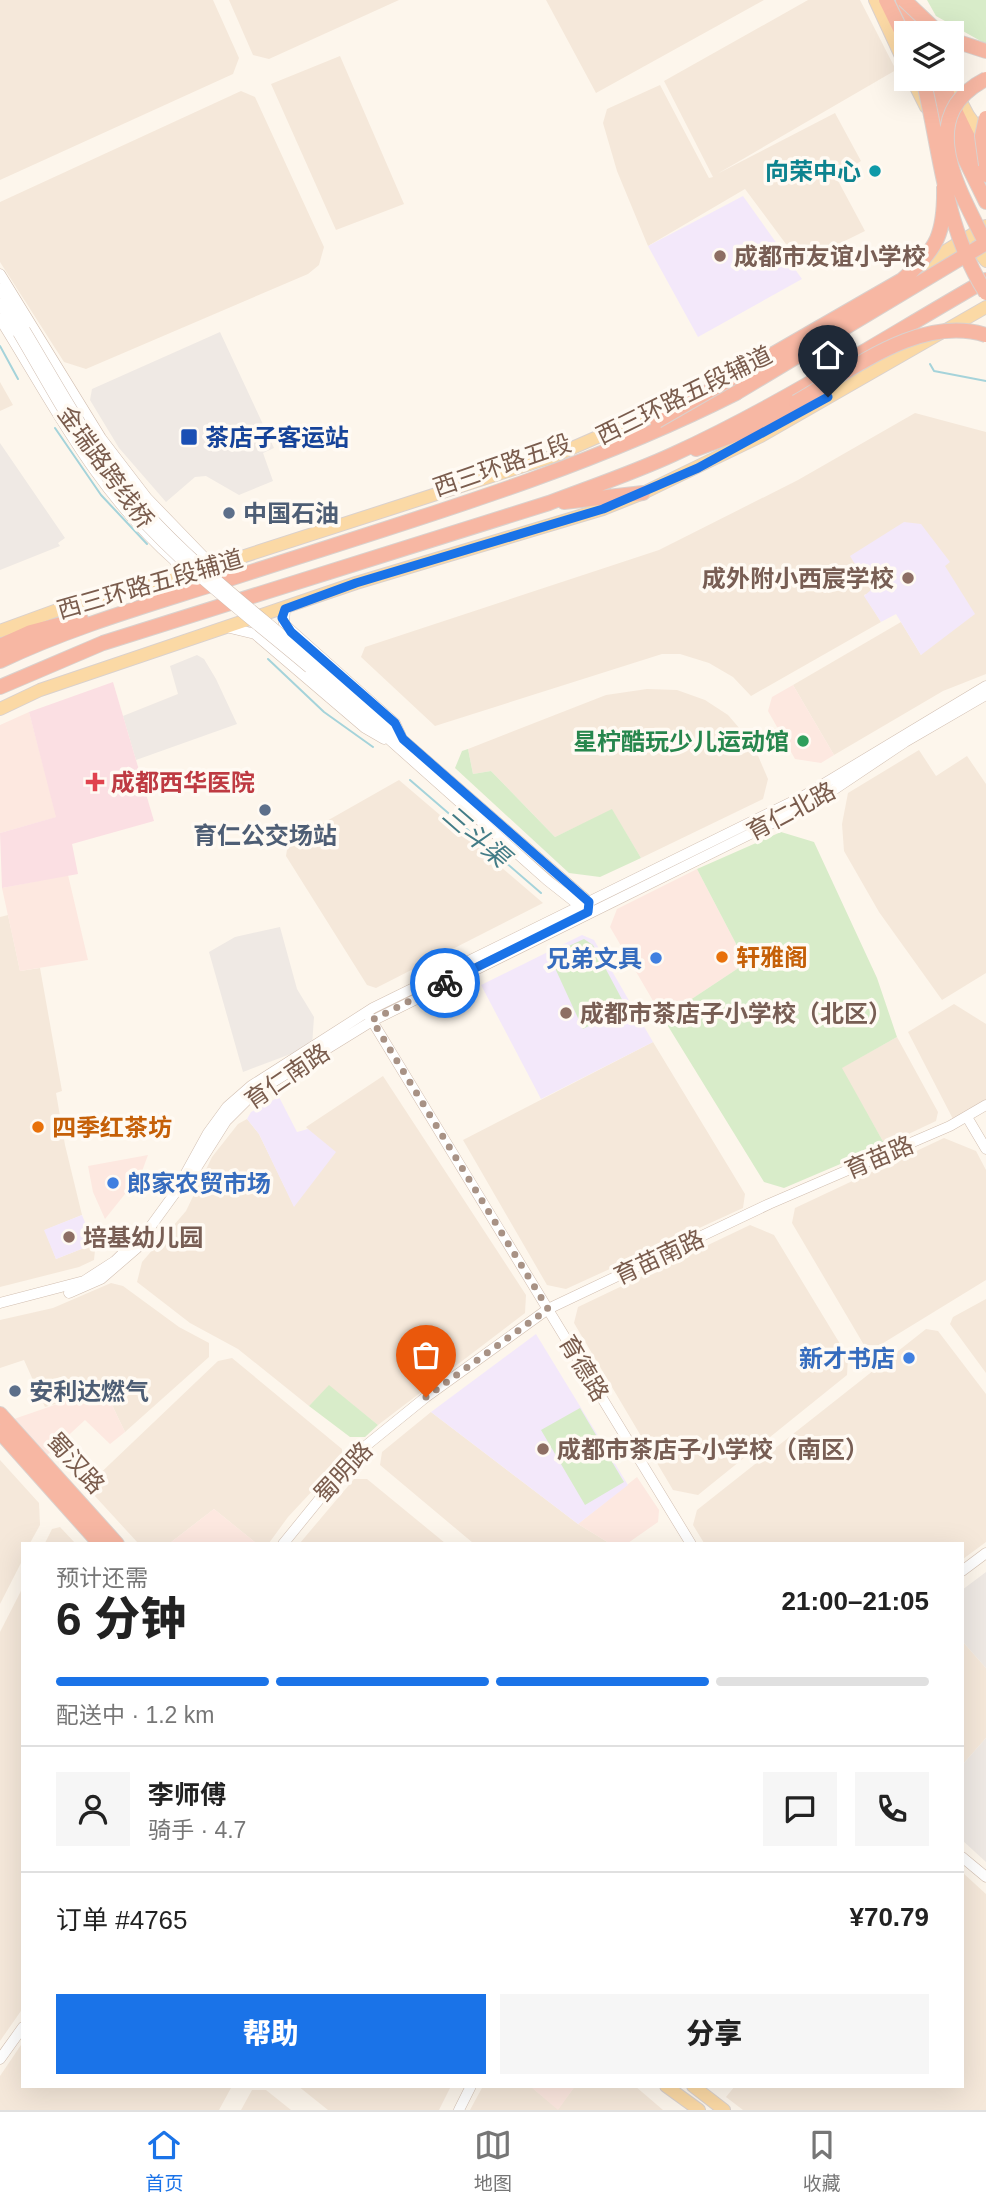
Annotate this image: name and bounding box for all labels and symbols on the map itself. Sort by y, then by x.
place label: 向荣中心 [765,158,861,185]
marker: 向荣中心 [867,163,883,179]
place label: 成都市友谊小学校 [734,243,926,270]
marker: 成都市友谊小学校 [712,248,728,264]
pin [798,325,858,397]
street label: 西三环路五段辅道 [592,341,776,449]
street label: 金瑞路跨线桥 [53,401,159,533]
place label: 茶店子客运站 [205,424,349,451]
marker: 茶店子客运站 [179,427,199,447]
street label: 西三环路五段 [430,429,574,501]
place label: 中国石油 [243,500,339,527]
marker: 中国石油 [221,505,237,521]
street label: 西三环路五段辅道 [54,545,246,623]
place label: 成外附小西宸学校 [702,565,894,592]
marker: 成外附小西宸学校 [900,570,916,586]
place label: 星柠酷玩少儿运动馆 [573,728,789,755]
marker: 星柠酷玩少儿运动馆 [795,733,811,749]
place label: 成都西华医院 [111,769,255,796]
marker: 成都西华医院 [85,772,105,792]
street label: 育仁北路 [742,777,840,845]
water label: 三斗渠 [437,799,518,876]
marker: 育仁公交场站 [257,802,273,818]
place label: 育仁公交场站 [193,822,337,849]
place label: 轩雅阁 [736,944,808,971]
place label: 兄弟文具 [546,945,642,972]
courier [410,948,480,1018]
marker: 轩雅阁 [714,949,730,965]
marker: 兄弟文具 [648,950,664,966]
place label: 成都市茶店子小学校（北区） [580,1000,892,1027]
marker: 成都市茶店子小学校（北区） [558,1005,574,1021]
street label: 育仁南路 [240,1038,334,1114]
place label: 四季红茶坊 [52,1114,172,1141]
marker: 四季红茶坊 [30,1119,46,1135]
street label: 育苗路 [841,1131,917,1183]
place label: 郎家农贸市场 [127,1170,271,1197]
marker: 郎家农贸市场 [105,1175,121,1191]
place label: 培基幼儿园 [83,1224,203,1251]
street label: 育苗南路 [610,1224,708,1290]
marker: 培基幼儿园 [61,1229,77,1245]
pin [396,1325,456,1397]
street label: 育德路 [554,1330,614,1406]
place label: 新才书店 [799,1345,895,1372]
marker: 新才书店 [901,1350,917,1366]
place label: 安利达燃气 [29,1378,149,1405]
marker: 安利达燃气 [7,1383,23,1399]
street label: 蜀汉路 [42,1427,110,1499]
street label: 蜀明路 [309,1436,377,1508]
place label: 成都市茶店子小学校（南区） [557,1436,869,1463]
marker: 成都市茶店子小学校（南区） [535,1441,551,1457]

